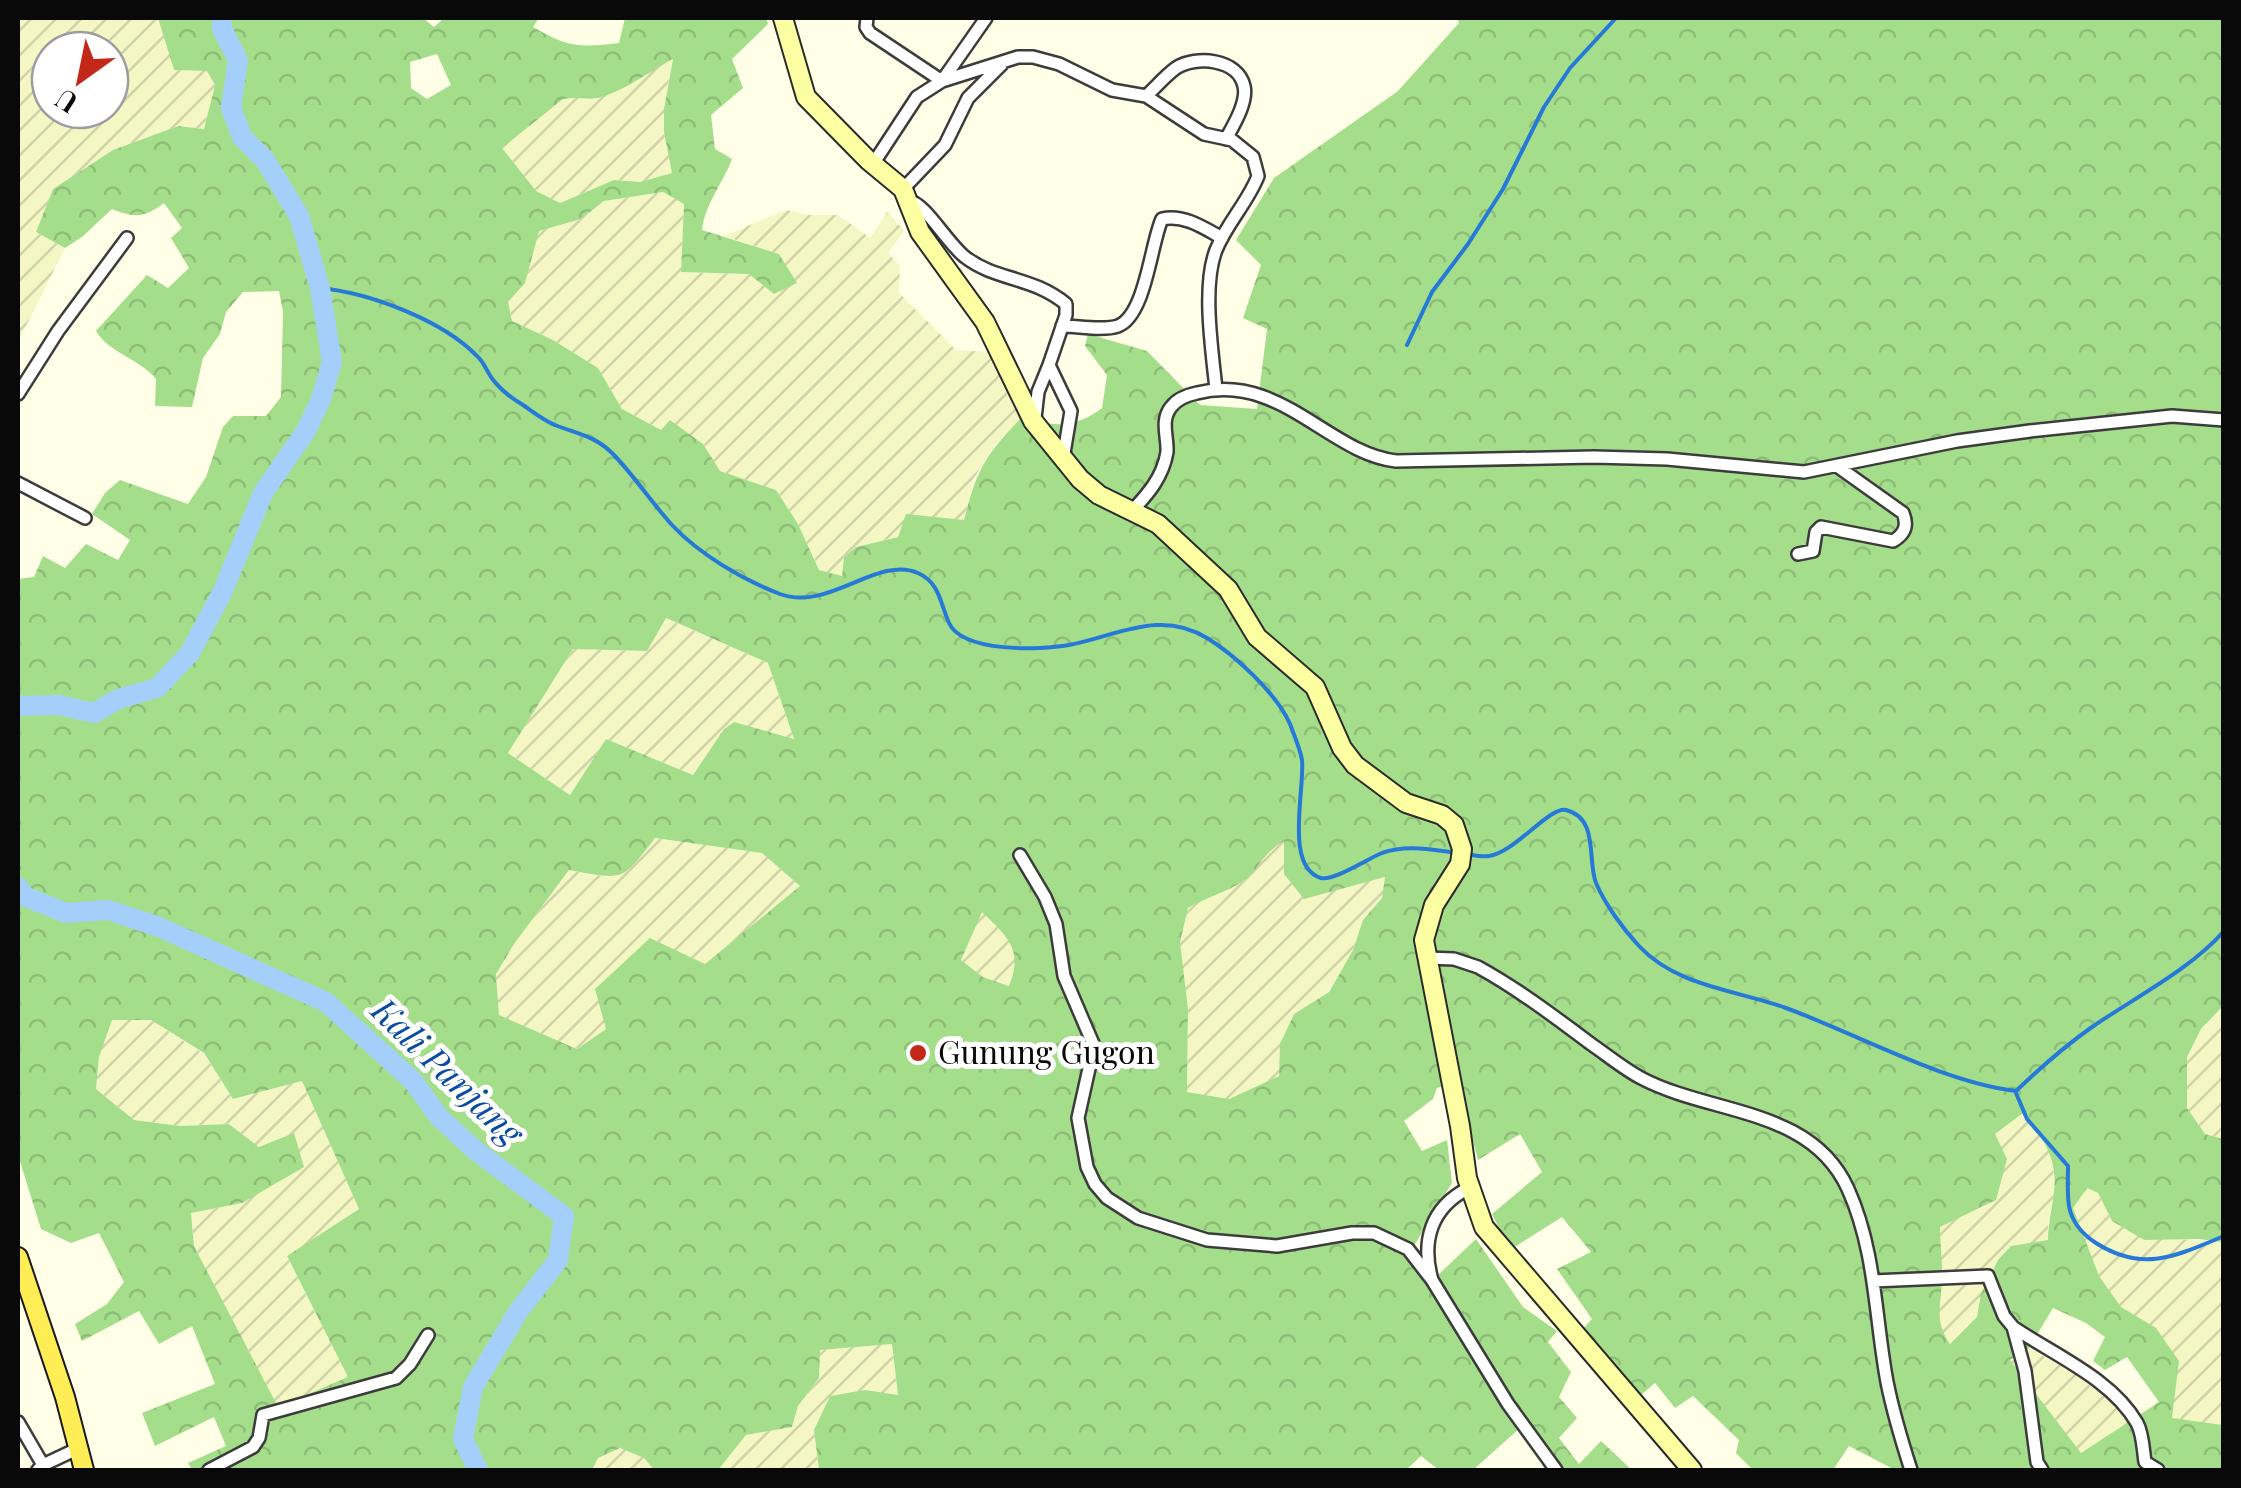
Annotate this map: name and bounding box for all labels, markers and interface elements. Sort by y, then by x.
north arrow [30,30,130,130]
text: U [47,81,84,123]
water label: Kali Panjang [361,985,536,1156]
place label: Gunung Gugon [938,1029,1155,1072]
marker: Gunung Gugon [907,1042,929,1064]

